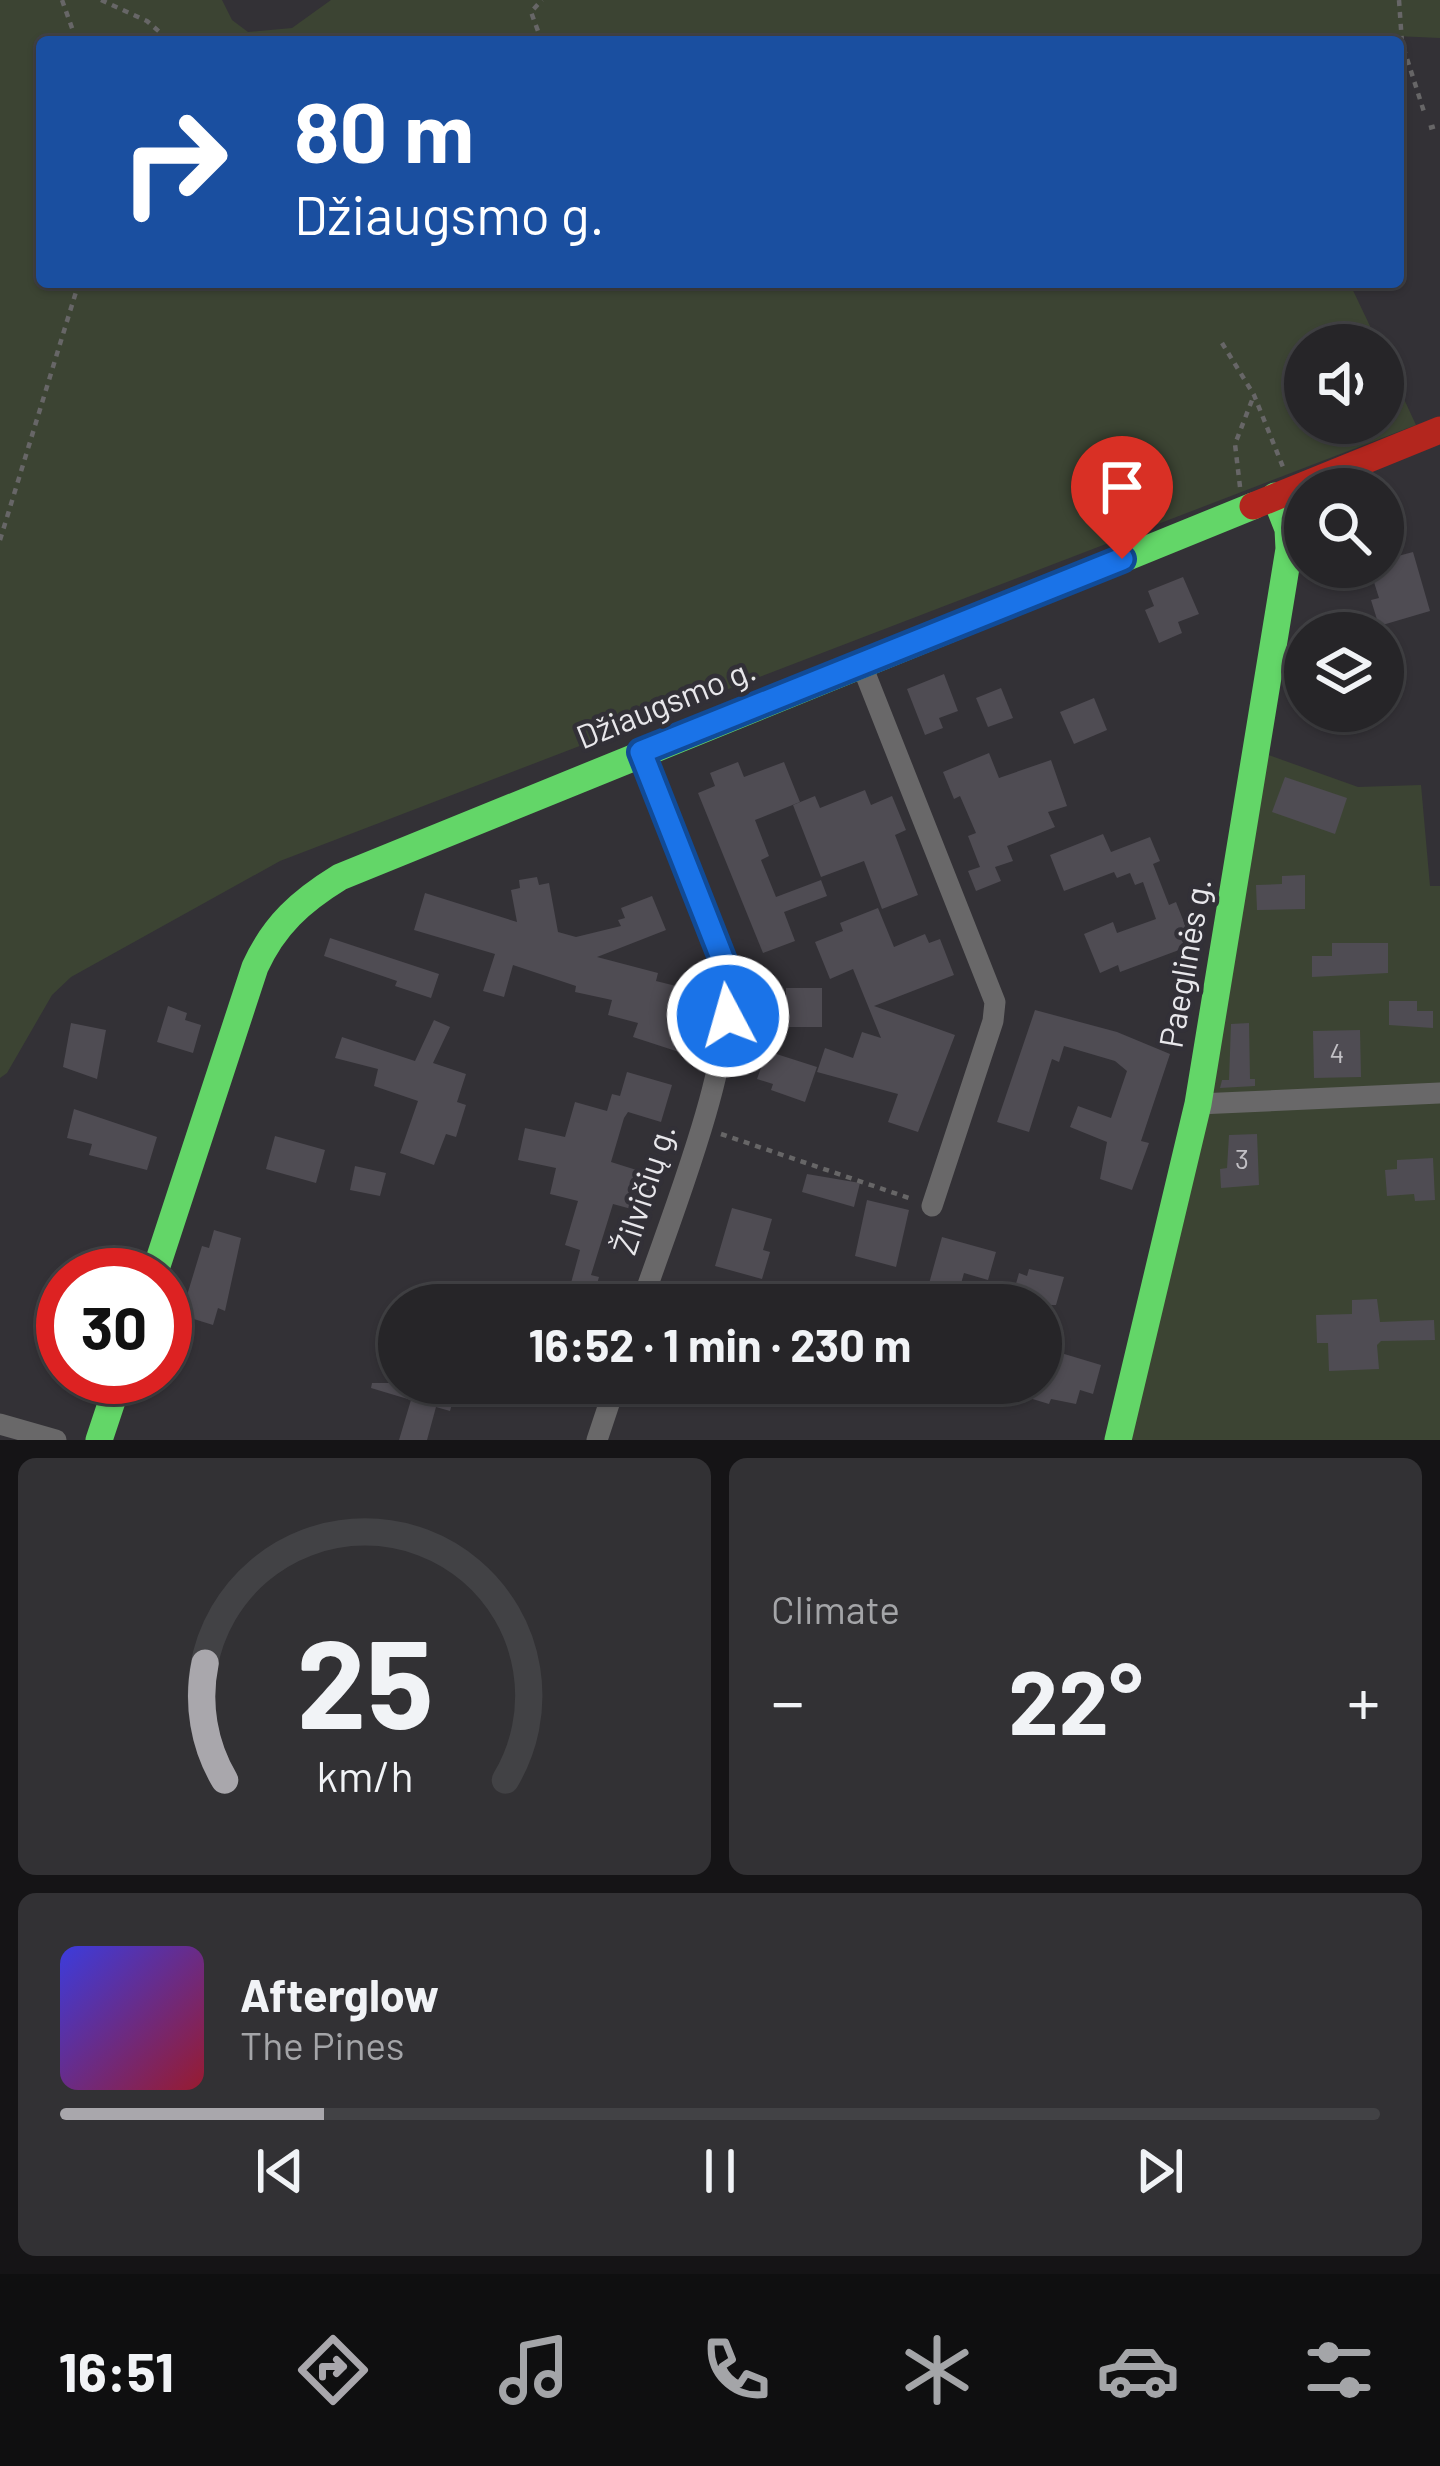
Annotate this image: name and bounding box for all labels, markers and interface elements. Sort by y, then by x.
text: 80 m [294,79,474,180]
icon: right [96,84,252,240]
text: Džiaugsmo g. [294,181,605,246]
map controls [1284,324,1404,732]
button: sound [1284,324,1404,444]
pin [1071,436,1173,559]
icon: arrive [1089,454,1155,520]
button: search [1284,468,1404,588]
button: layers [1284,612,1404,732]
street label: Džiaugsmo g. [570,648,761,756]
street label: Paeglinės g. [1149,875,1219,1051]
position arrow [665,953,791,1079]
house number: 4 [1330,1036,1344,1068]
street label: Žilvičių g. [603,1118,683,1259]
house number: 3 [1235,1142,1249,1174]
speed limit sign: 30 [36,1248,192,1404]
text: 16:52 · 1 min · 230 m [529,1317,911,1371]
text: Climate [771,1585,900,1632]
text: 25 [296,1604,433,1754]
text: 22° [1008,1645,1143,1753]
text: − [771,1660,804,1739]
text: + [1347,1660,1380,1739]
text: km/h [316,1748,413,1800]
text: Afterglow [240,1967,439,2021]
text: The Pines [240,2021,405,2068]
icon: previous [247,2138,313,2204]
icon: pause [687,2138,753,2204]
icon: next [1127,2138,1193,2204]
icon: directions [291,2328,375,2412]
icon: music [492,2328,576,2412]
icon: phone [694,2328,778,2412]
icon: climate [895,2328,979,2412]
icon: car [1096,2328,1180,2412]
icon: filters [1297,2328,1381,2412]
text: 16:51 [59,2338,174,2403]

